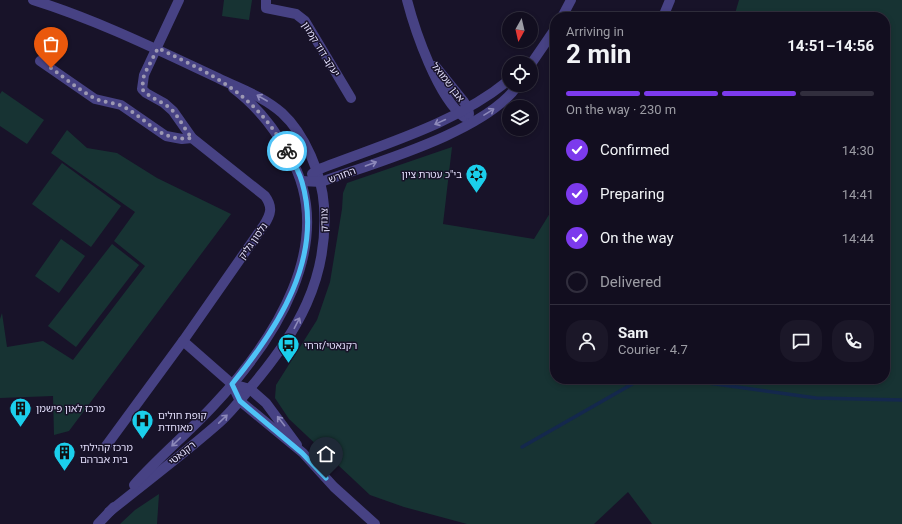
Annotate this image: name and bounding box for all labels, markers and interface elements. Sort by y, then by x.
north arrow [502,12,538,48]
map controls [502,12,538,136]
street label: יעקב דוד קמזון [300,20,342,78]
text: Arriving in [566,24,624,39]
pin [34,27,68,68]
icon: bag [40,33,62,55]
text: 14:51–14:56 [787,37,874,55]
text: 2 min [566,39,631,69]
button: locate [502,56,538,92]
street label: אבן שמואל [429,60,467,104]
one-way arrow [256,94,268,102]
button: layers [502,100,538,136]
text: On the way · 230 m [566,102,676,117]
one-way arrow [483,107,495,115]
one-way arrow [435,119,447,126]
courier [267,131,307,171]
icon: check [566,139,588,161]
icon: bike [276,140,298,162]
text: Confirmed [600,141,670,159]
text: 14:30 [842,143,874,158]
one-way arrow [364,160,376,168]
synagogue icon: בי"כ עטרת ציון [464,161,490,194]
street label: החורש [327,165,357,185]
place label: בי"כ עטרת ציון [401,169,462,180]
icon: check [566,183,588,205]
text: Preparing [600,185,664,203]
text: 14:41 [842,187,874,202]
street label: צונדק [318,207,330,232]
street label: נלסון גליק [236,220,270,261]
icon: check [566,227,588,249]
text: On the way [600,229,674,247]
text: 14:44 [842,231,874,246]
text: Delivered [600,273,662,291]
one-way arrow [294,317,301,329]
button: person [566,320,608,362]
button: chat [780,320,822,362]
button: phone [832,320,874,362]
text: Sam [618,324,648,342]
bus stop icon: רקנאטי/זרחי [276,332,302,365]
place label: רקנאטי/זרחי [304,340,357,351]
text: Courier · 4.7 [618,342,688,357]
building icon: מרכז לאון פישמן [7,395,33,428]
place label: מרכז לאון פישמן [36,403,105,414]
hospital icon: קופת חולים מאוחדת [130,408,156,441]
place label: קופת חולים מאוחדת [158,410,207,433]
one-way arrow [218,414,228,424]
one-way arrow [276,416,285,427]
pin [309,437,343,478]
one-way arrow [171,438,181,447]
street label: רקנאטי [167,439,197,467]
building icon: מרכז קהילתי בית אברהם [52,440,78,473]
place label: מרכז קהילתי בית אברהם [80,442,133,465]
icon: home [315,443,337,465]

